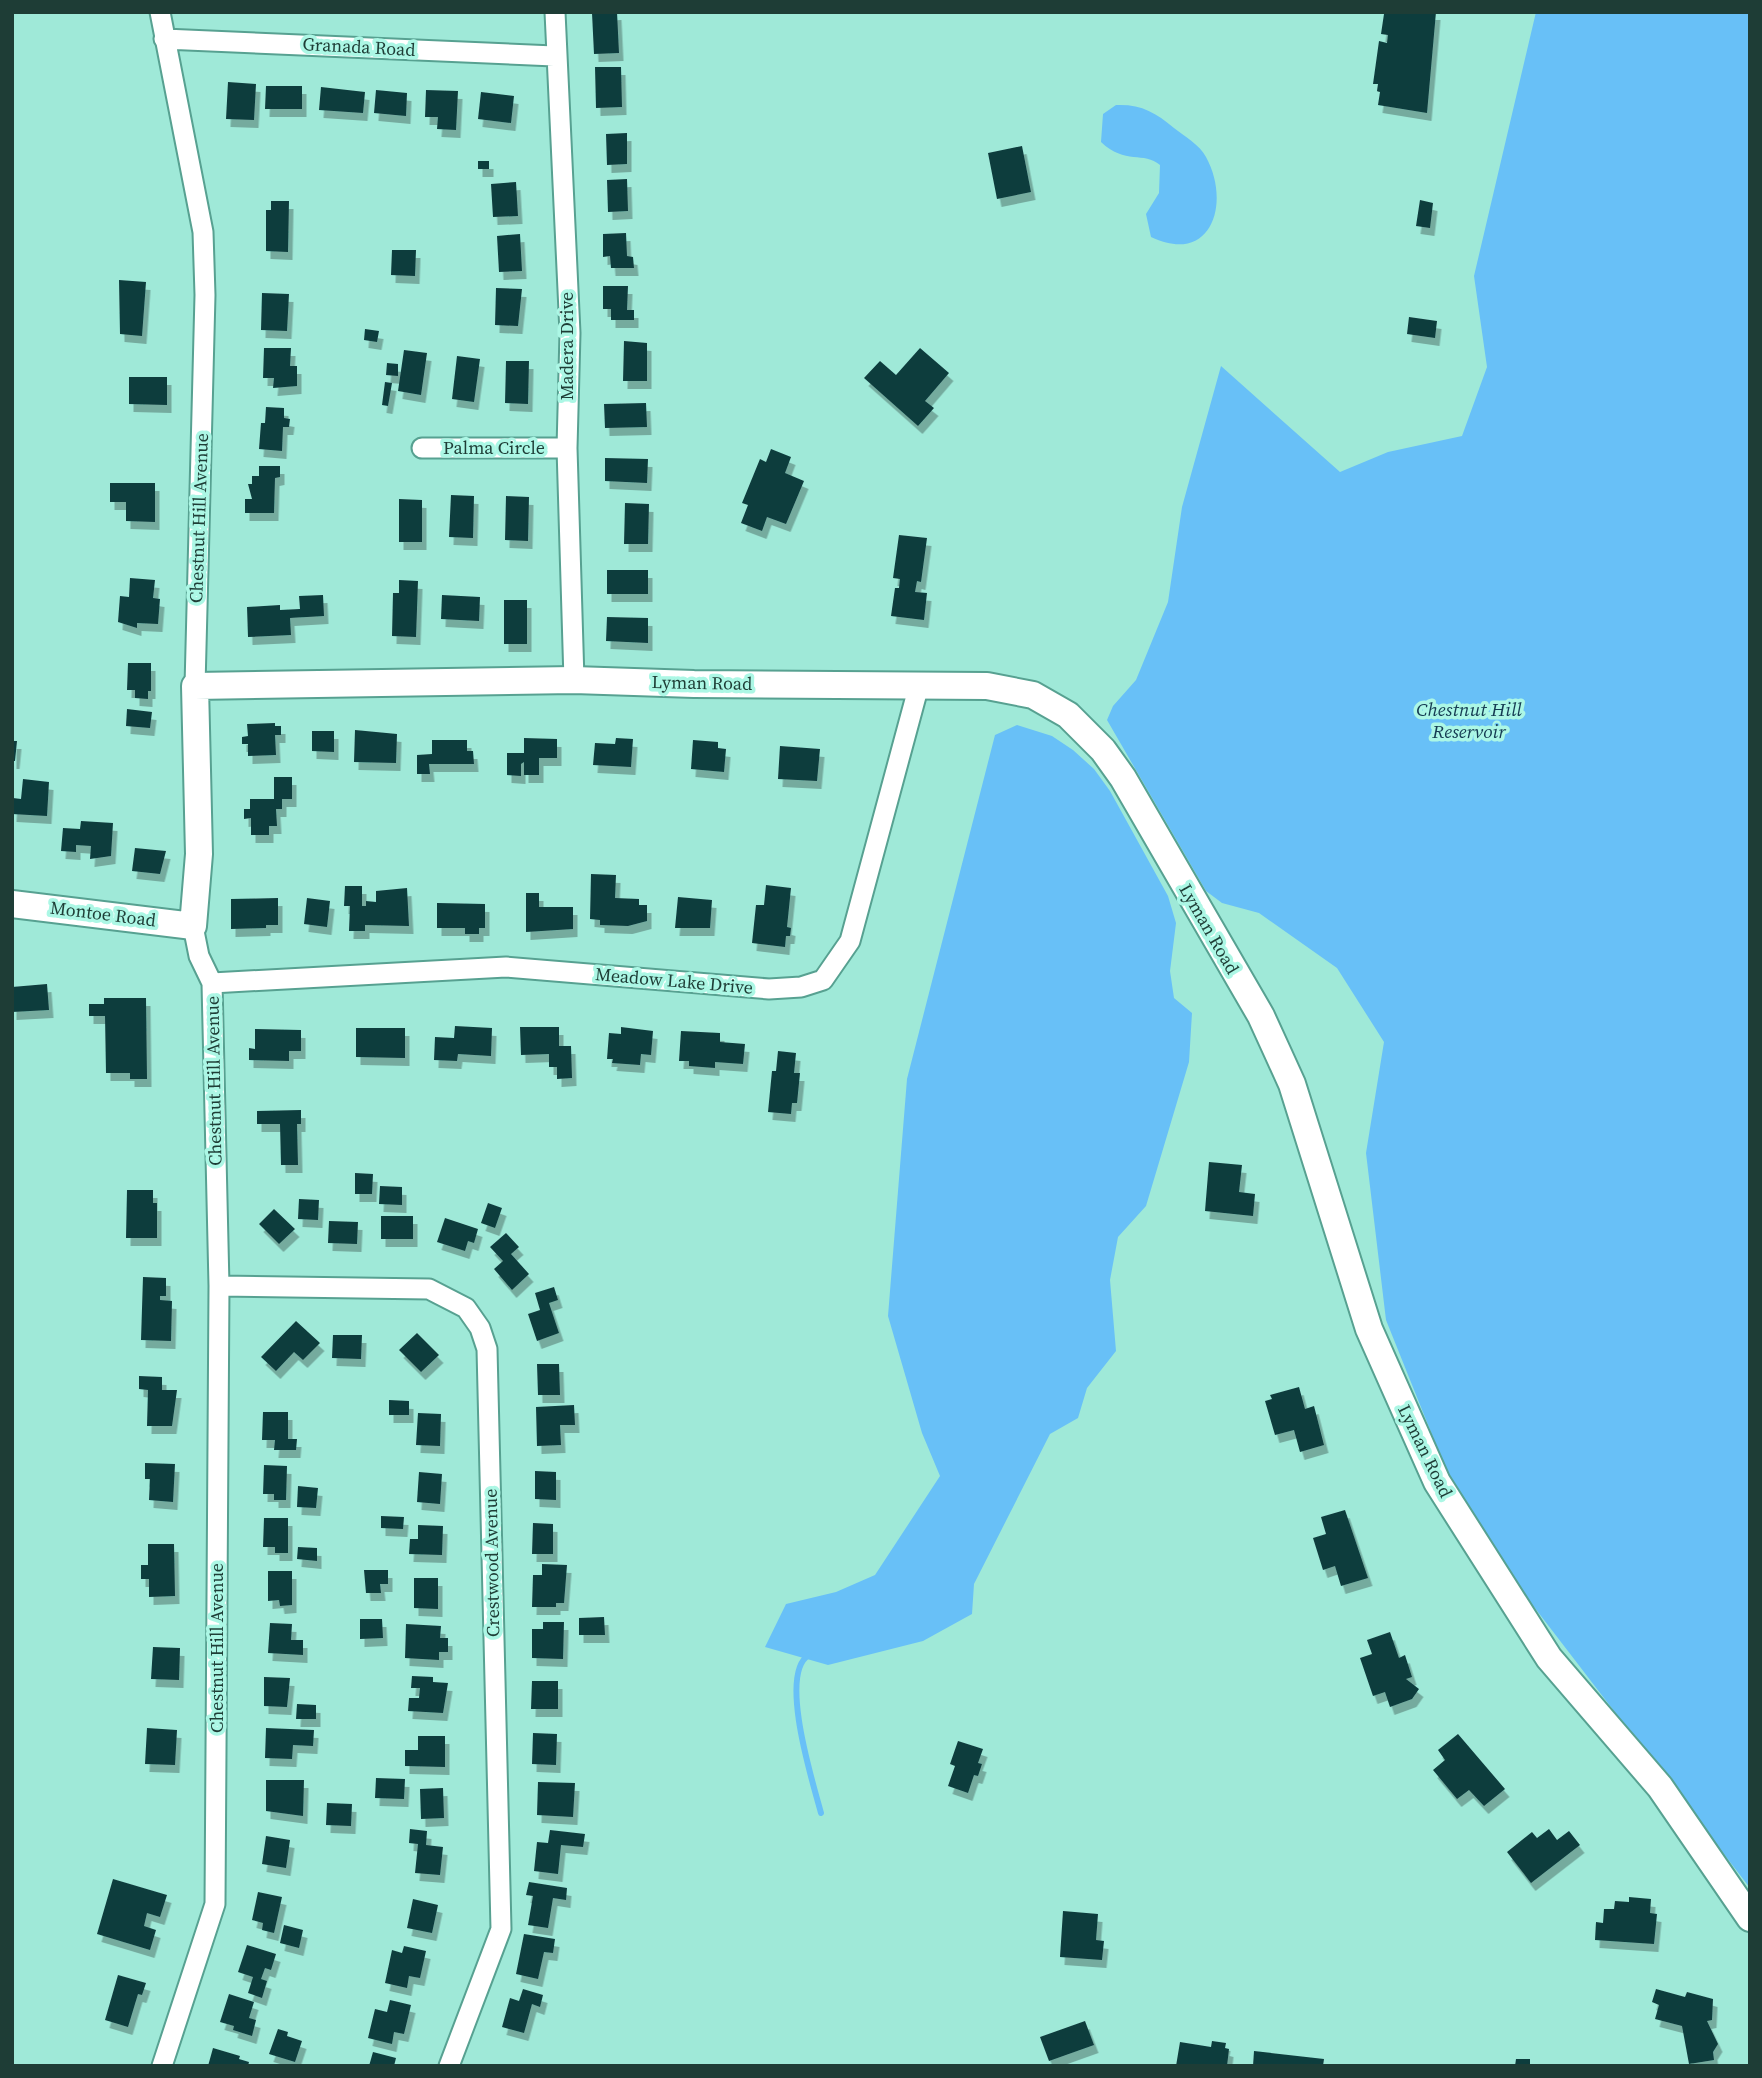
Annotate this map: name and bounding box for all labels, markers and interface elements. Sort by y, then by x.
street label: Granada Road [302,31,416,62]
street label: Madera Drive [554,292,579,400]
street label: Chestnut Hill Avenue [183,433,214,603]
street label: Palma Circle [443,435,545,460]
street label: Lyman Road [652,669,753,696]
water label: Chestnut Hill Reservoir [1416,696,1522,744]
street label: Lyman Road [1173,879,1245,979]
street label: Montoe Road [49,895,157,932]
street label: Meadow Lake Drive [594,961,754,1000]
street label: Chestnut Hill Avenue [200,996,227,1166]
street label: Lyman Road [1392,1400,1459,1501]
street label: Crestwood Avenue [478,1489,505,1637]
street label: Chestnut Hill Avenue [204,1563,229,1733]

